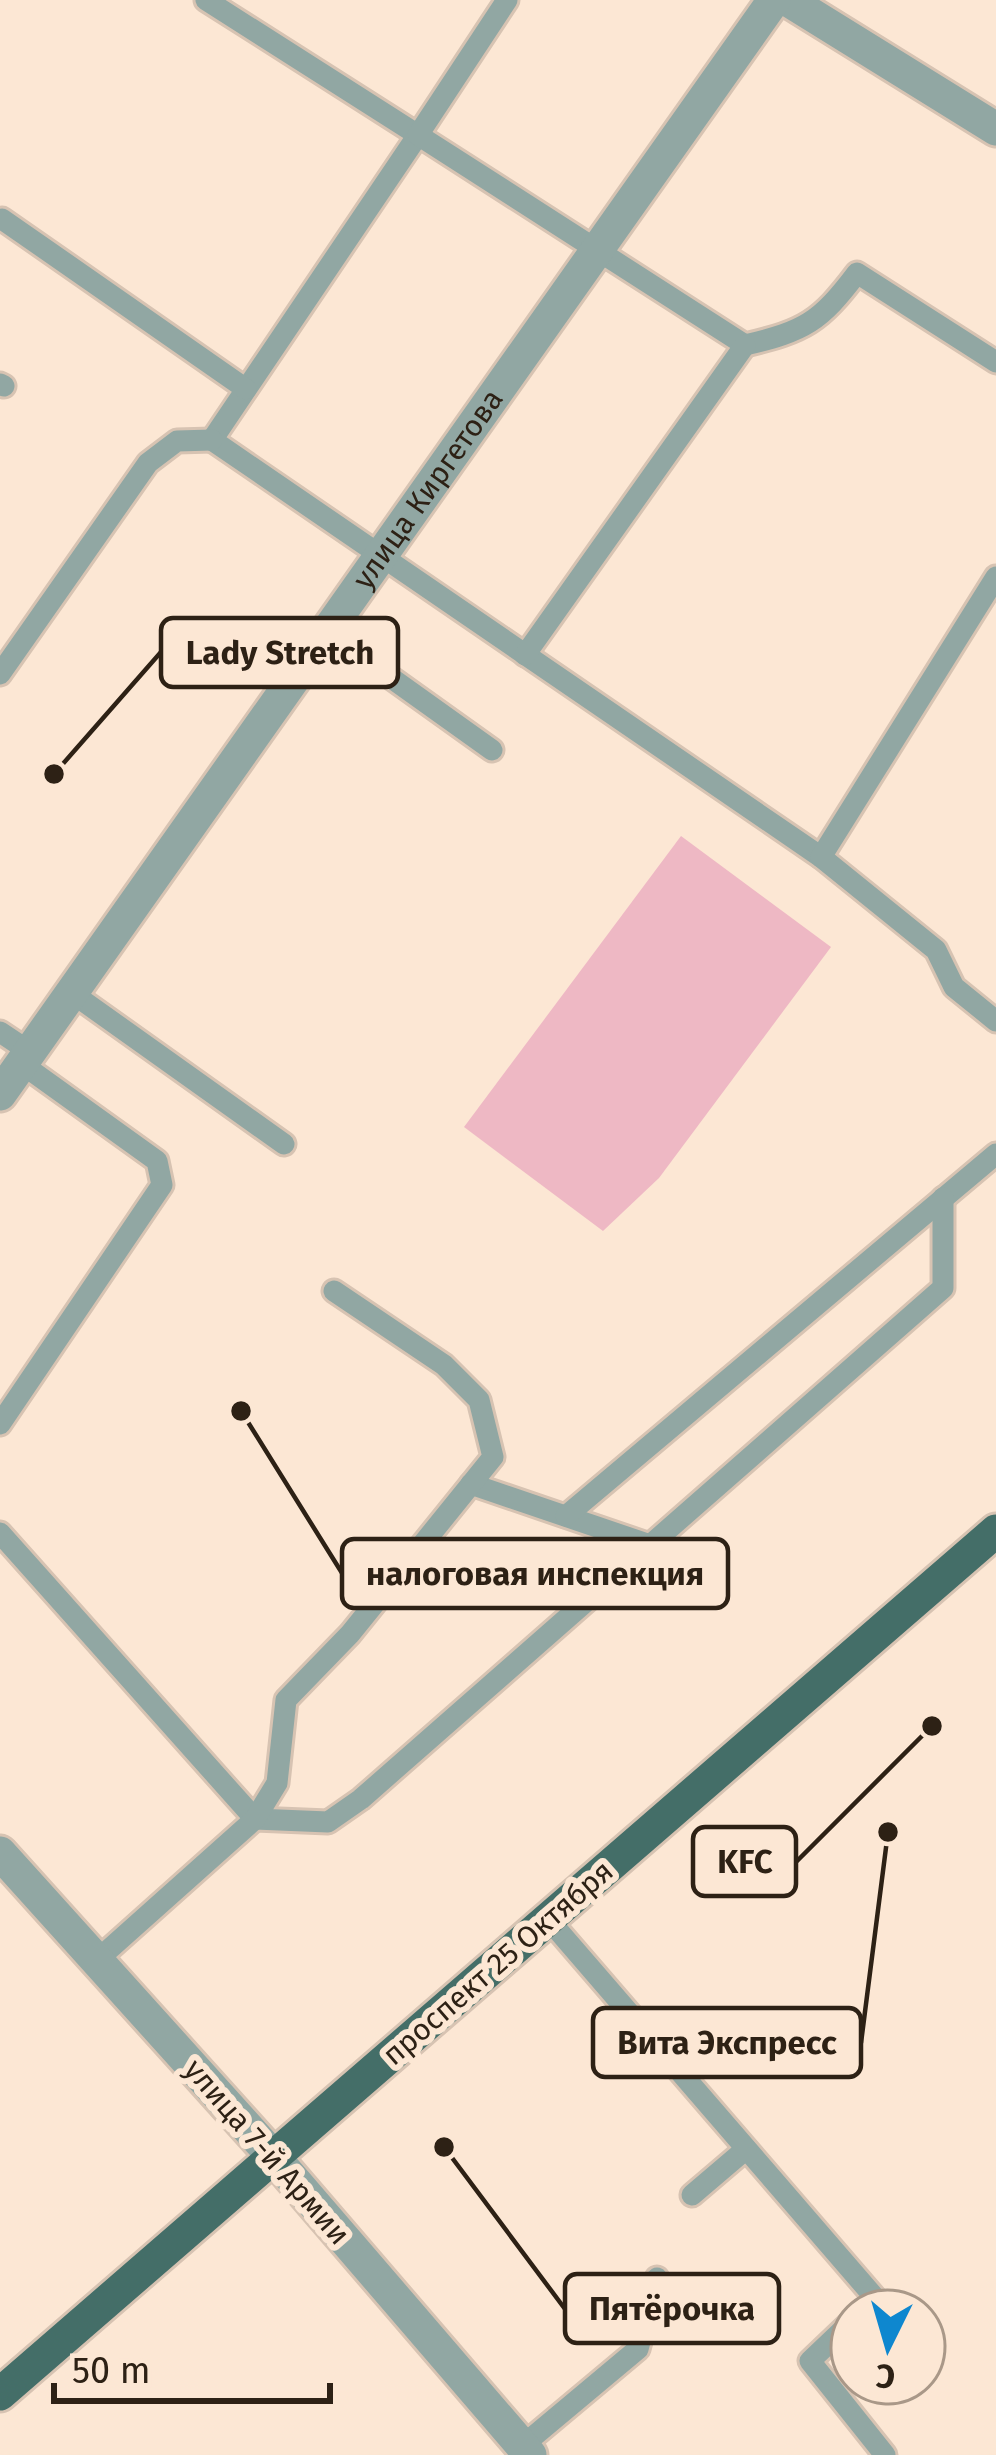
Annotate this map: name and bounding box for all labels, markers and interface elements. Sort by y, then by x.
street label: улица Киргетова [345,382,511,596]
callout: Lady Stretch [161,618,398,687]
text: Lady Stretch [186,633,374,673]
callout: налоговая инспекция [342,1539,728,1608]
text: налоговая инспекция [366,1554,704,1594]
callout: KFC [693,1827,796,1896]
text: KFC [717,1842,773,1882]
street label: проспект 25 Октября [375,1853,621,2073]
callout: Вита Экспресс [593,2008,861,2077]
text: Вита Экспресс [617,2023,837,2063]
street label: улица 7-й Армии [177,2052,357,2252]
callout: Пятёрочка [565,2274,779,2343]
north arrow [828,2287,948,2407]
text: Пятёрочка [589,2289,755,2329]
scale bar [54,2329,330,2403]
text: 50 m [72,2349,151,2393]
text: С [874,2355,897,2397]

